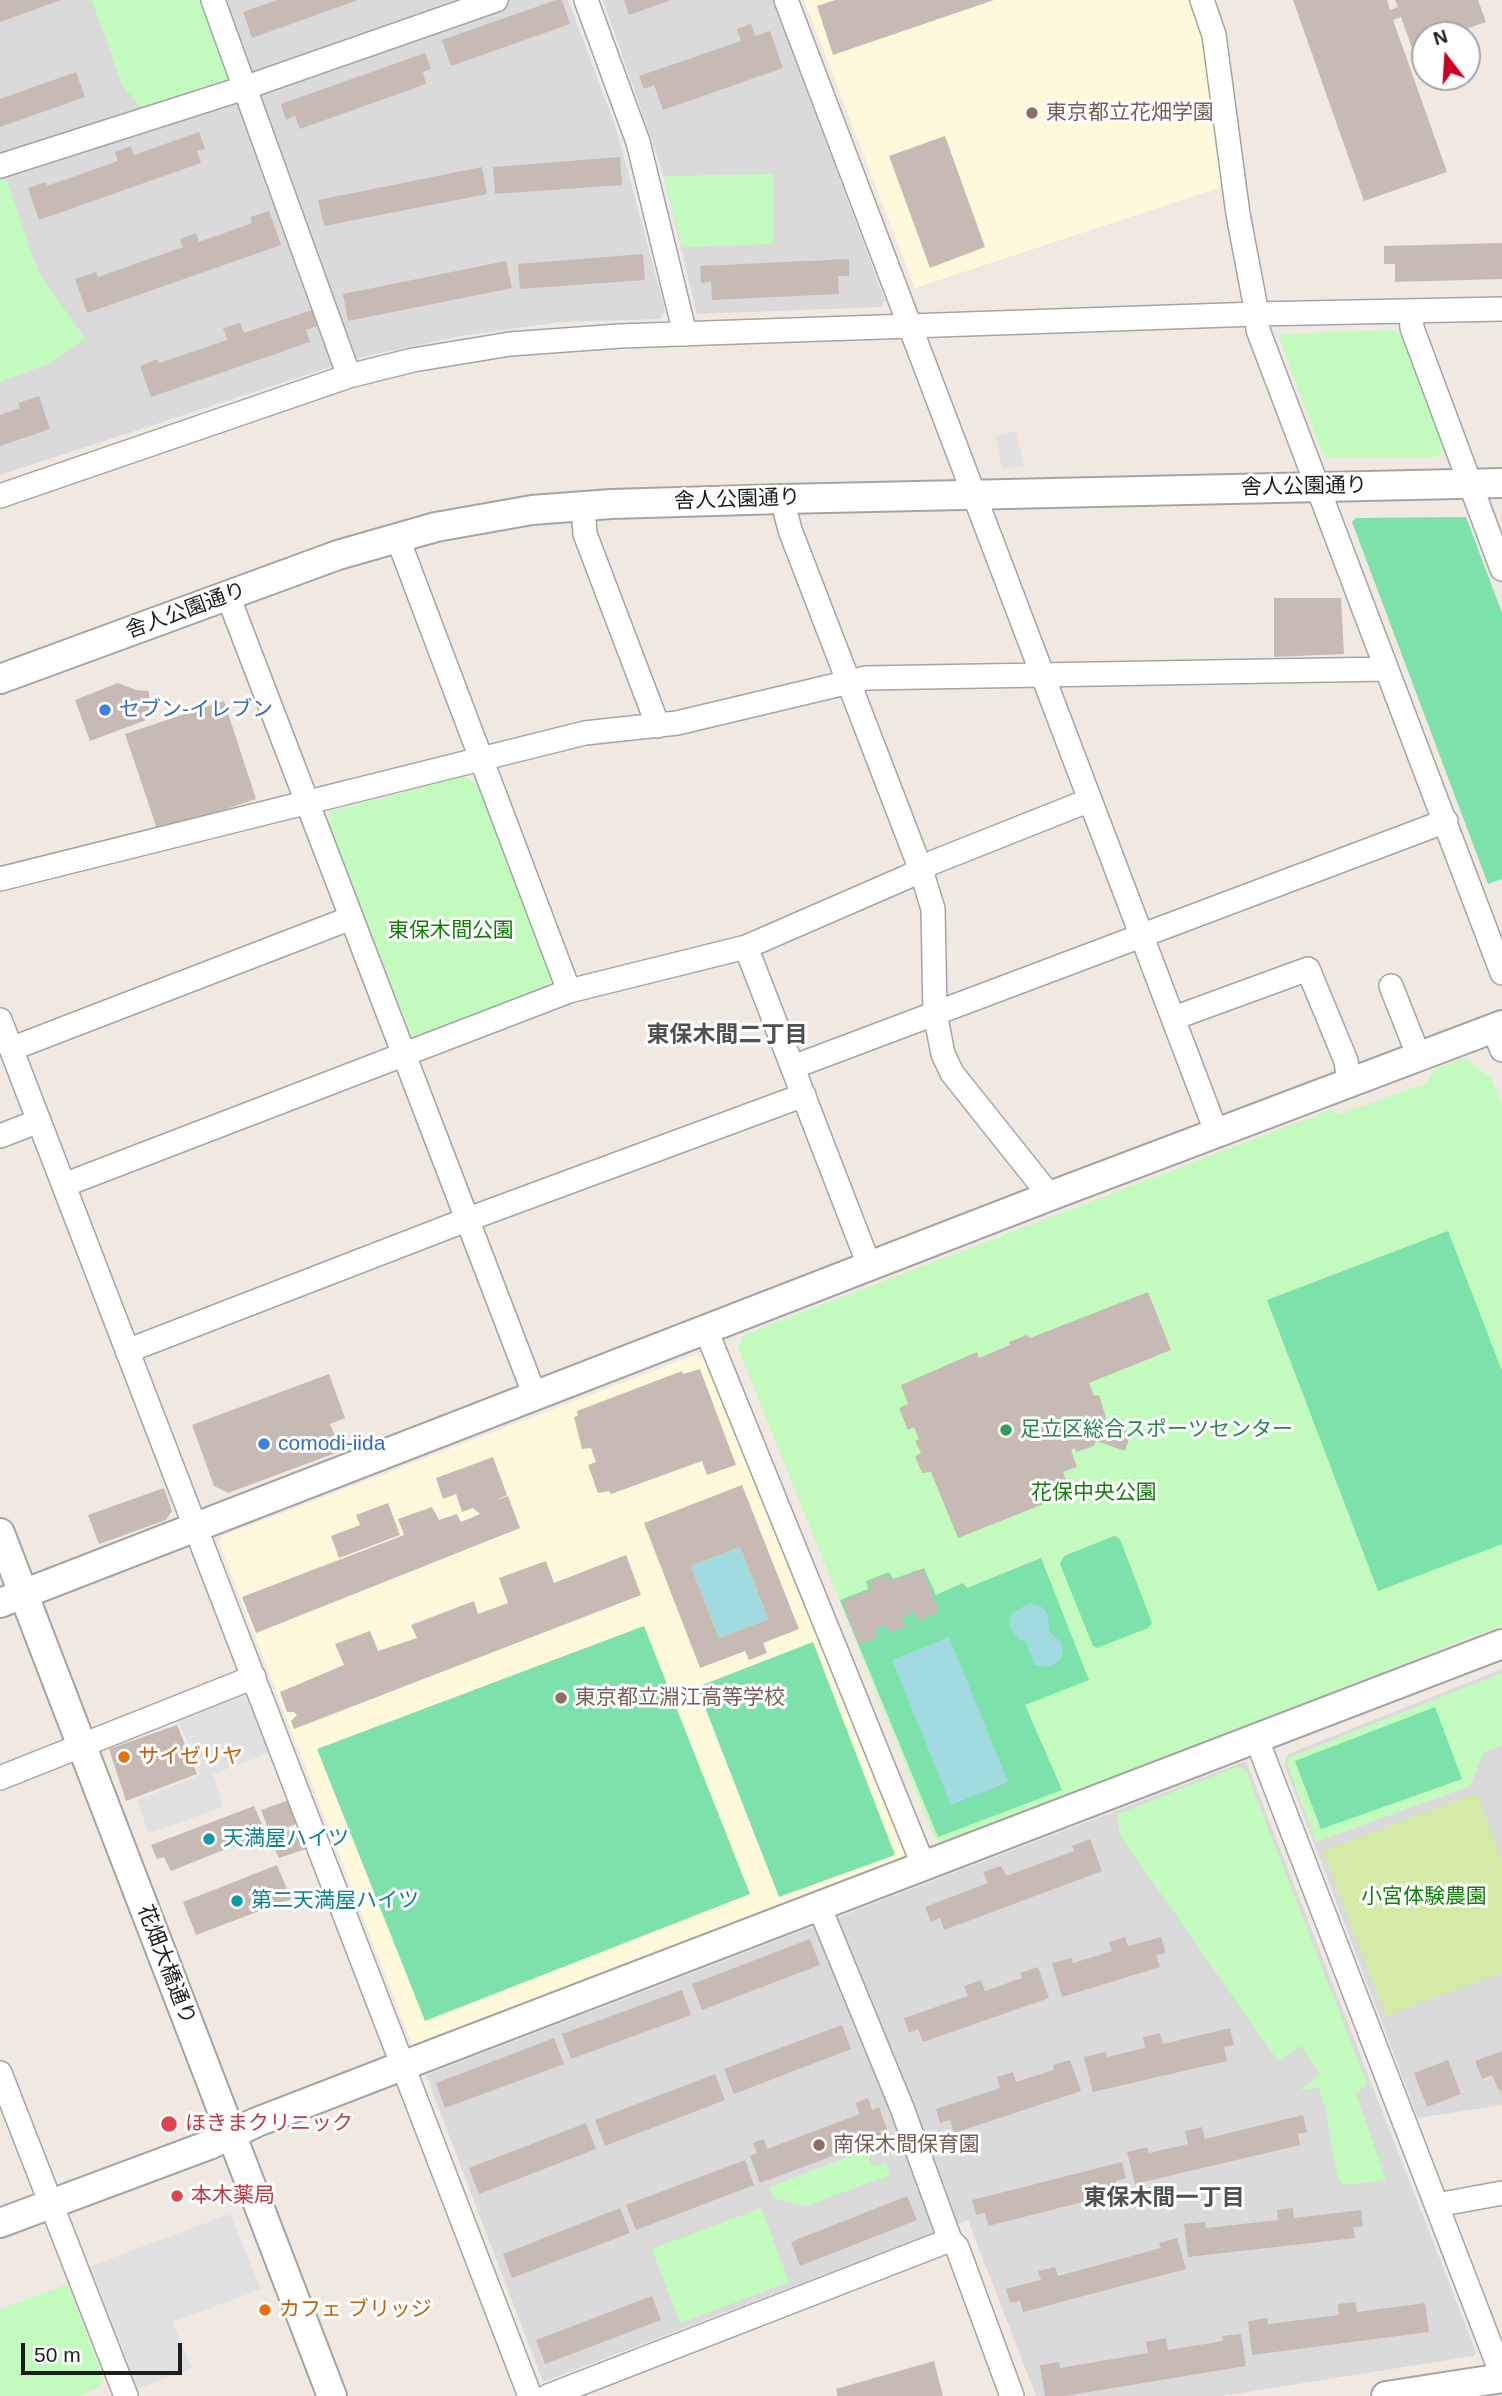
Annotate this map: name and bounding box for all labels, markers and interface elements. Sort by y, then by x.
north arrow [1411,21,1481,91]
text: N [1431,25,1450,49]
place label: 東京都立花畑学園 [1046,100,1214,126]
marker: 東京都立花畑学園 [1024,105,1040,121]
street label: 舎人公園通り [1241,473,1367,501]
street label: 舎人公園通り [674,485,800,515]
street label: 舎人公園通り [122,578,250,644]
place label: セブン-イレブン [119,697,273,723]
marker: セブン-イレブン [97,702,113,718]
park label: 東保木間公園 [388,918,514,944]
district label: 東保木間二丁目 [647,1022,807,1050]
place label: 足立区総合スポーツセンター [1020,1417,1293,1443]
marker: 足立区総合スポーツセンター [998,1422,1014,1438]
place label: comodi-iida [278,1431,385,1457]
marker: comodi-iida [256,1436,272,1452]
park label: 花保中央公園 [1031,1480,1157,1506]
place label: 東京都立淵江高等学校 [575,1685,785,1711]
marker: 東京都立淵江高等学校 [553,1690,569,1706]
place label: サイゼリヤ [138,1744,243,1770]
marker: サイゼリヤ [116,1749,132,1765]
place label: 天満屋ハイツ [223,1826,349,1852]
marker: 天満屋ハイツ [201,1831,217,1847]
park label: 小宮体験農園 [1361,1884,1487,1910]
place label: 第二天満屋ハイツ [251,1888,419,1914]
marker: 第二天満屋ハイツ [229,1893,245,1909]
street label: 花畑大橋通り [132,1902,200,2028]
place label: ほきまクリニック [185,2111,353,2137]
marker: ほきまクリニック [159,2114,179,2134]
place label: 南保木間保育園 [833,2132,980,2158]
marker: 南保木間保育園 [811,2137,827,2153]
place label: 本木薬局 [191,2183,275,2209]
district label: 東保木間一丁目 [1084,2185,1244,2213]
marker: 本木薬局 [169,2188,185,2204]
place label: カフェ ブリッジ [279,2297,432,2323]
marker: カフェ ブリッジ [257,2302,273,2318]
scale bar [24,2330,186,2374]
text: 50 m [34,2343,81,2366]

